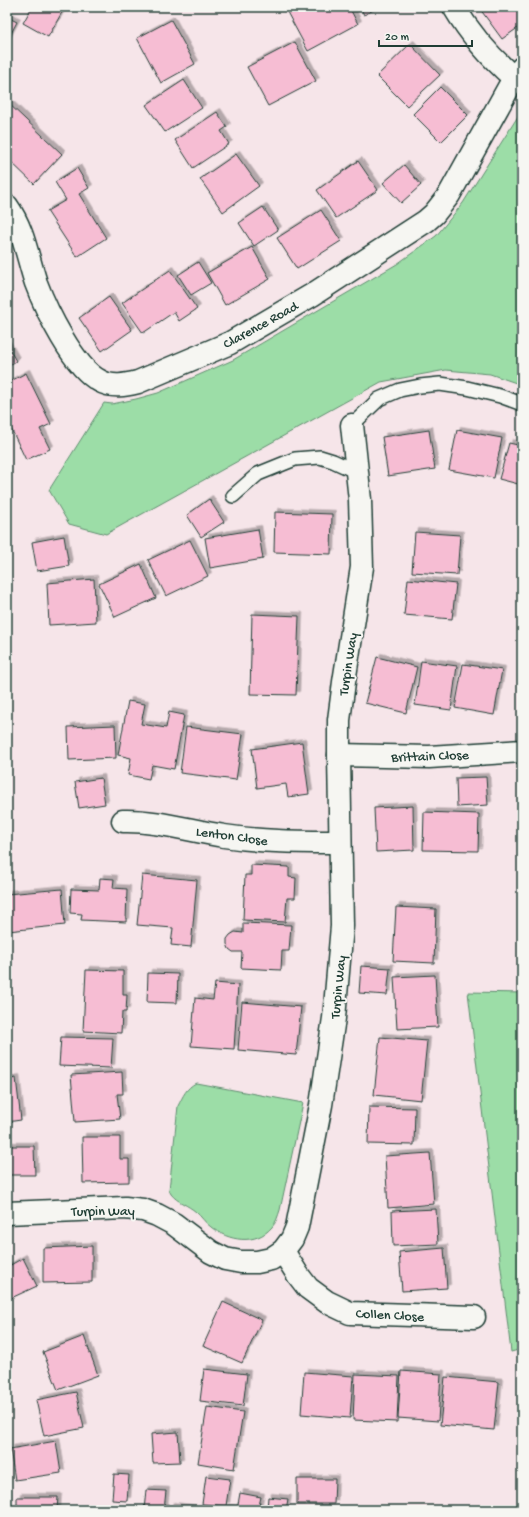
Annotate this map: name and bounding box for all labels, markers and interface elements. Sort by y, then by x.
scale bar [379,22,472,48]
text: 20 m [385,31,410,45]
street label: Clarence Road [221,298,303,354]
street label: Turpin Way [336,632,363,698]
street label: Brittain Close [390,748,470,767]
street label: Lenton Close [195,824,269,851]
street label: Turpin Way [328,955,351,1021]
street label: Turpin Way [70,1204,135,1221]
street label: Collen Close [355,1306,425,1327]

